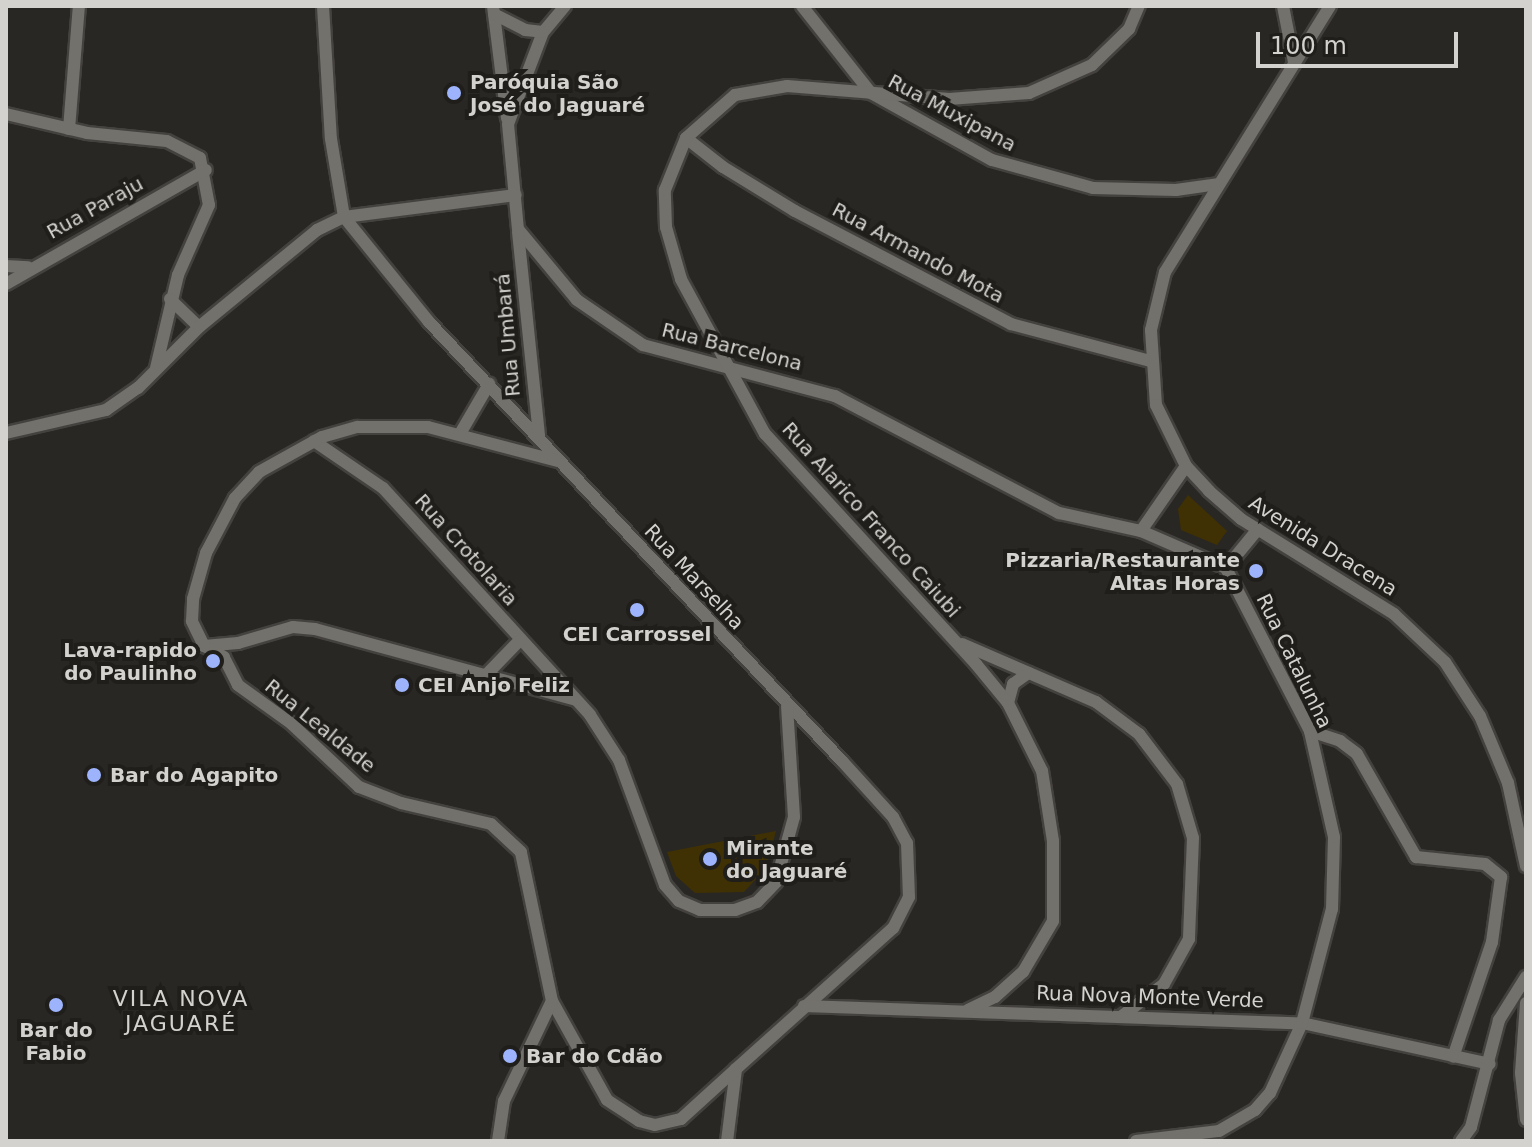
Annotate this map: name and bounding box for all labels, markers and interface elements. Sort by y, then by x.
scale bar [1260,16,1462,66]
text: 100 m [1270,32,1347,60]
street label: Rua Muxipana [884,69,1020,157]
place label: Paróquia São José do Jaguaré [470,70,645,117]
marker: Paróquia São José do Jaguaré [445,84,463,102]
street label: Rua Paraju [43,172,147,244]
street label: Rua Armando Mota [828,198,1008,308]
street label: Rua Umbará [491,272,525,398]
street label: Rua Barcelona [659,318,805,376]
street label: Rua Alarico Franco Caiubi [777,417,965,623]
street label: Rua Crotolaria [410,489,522,611]
street label: Avenida Dracena [1244,491,1402,601]
street label: Rua Marselha [639,519,749,635]
place label: Pizzaria/Restaurante Altas Horas [1005,548,1240,595]
marker: Pizzaria/Restaurante Altas Horas [1247,562,1265,580]
street label: Rua Catalunha [1251,590,1337,732]
marker: CEI Carrossel [628,601,646,619]
place label: CEI Carrossel [563,622,711,646]
place label: Lava-rapido do Paulinho [63,638,197,685]
marker: Lava-rapido do Paulinho [204,652,222,670]
place label: CEI Anjo Feliz [418,673,570,697]
street label: Rua Lealdade [260,674,380,778]
marker: CEI Anjo Feliz [393,676,411,694]
place label: Bar do Agapito [110,763,278,787]
marker: Bar do Agapito [85,766,103,784]
place label: Mirante do Jaguaré [726,836,847,883]
marker: Mirante do Jaguaré [701,850,719,868]
street label: Rua Nova Monte Verde [1036,981,1264,1013]
district label: VILA NOVA JAGUARÉ [113,985,249,1036]
marker: Bar do Fabio [47,996,65,1014]
place label: Bar do Fabio [19,1018,93,1065]
place label: Bar do Cdão [526,1044,663,1068]
marker: Bar do Cdão [501,1047,519,1065]

